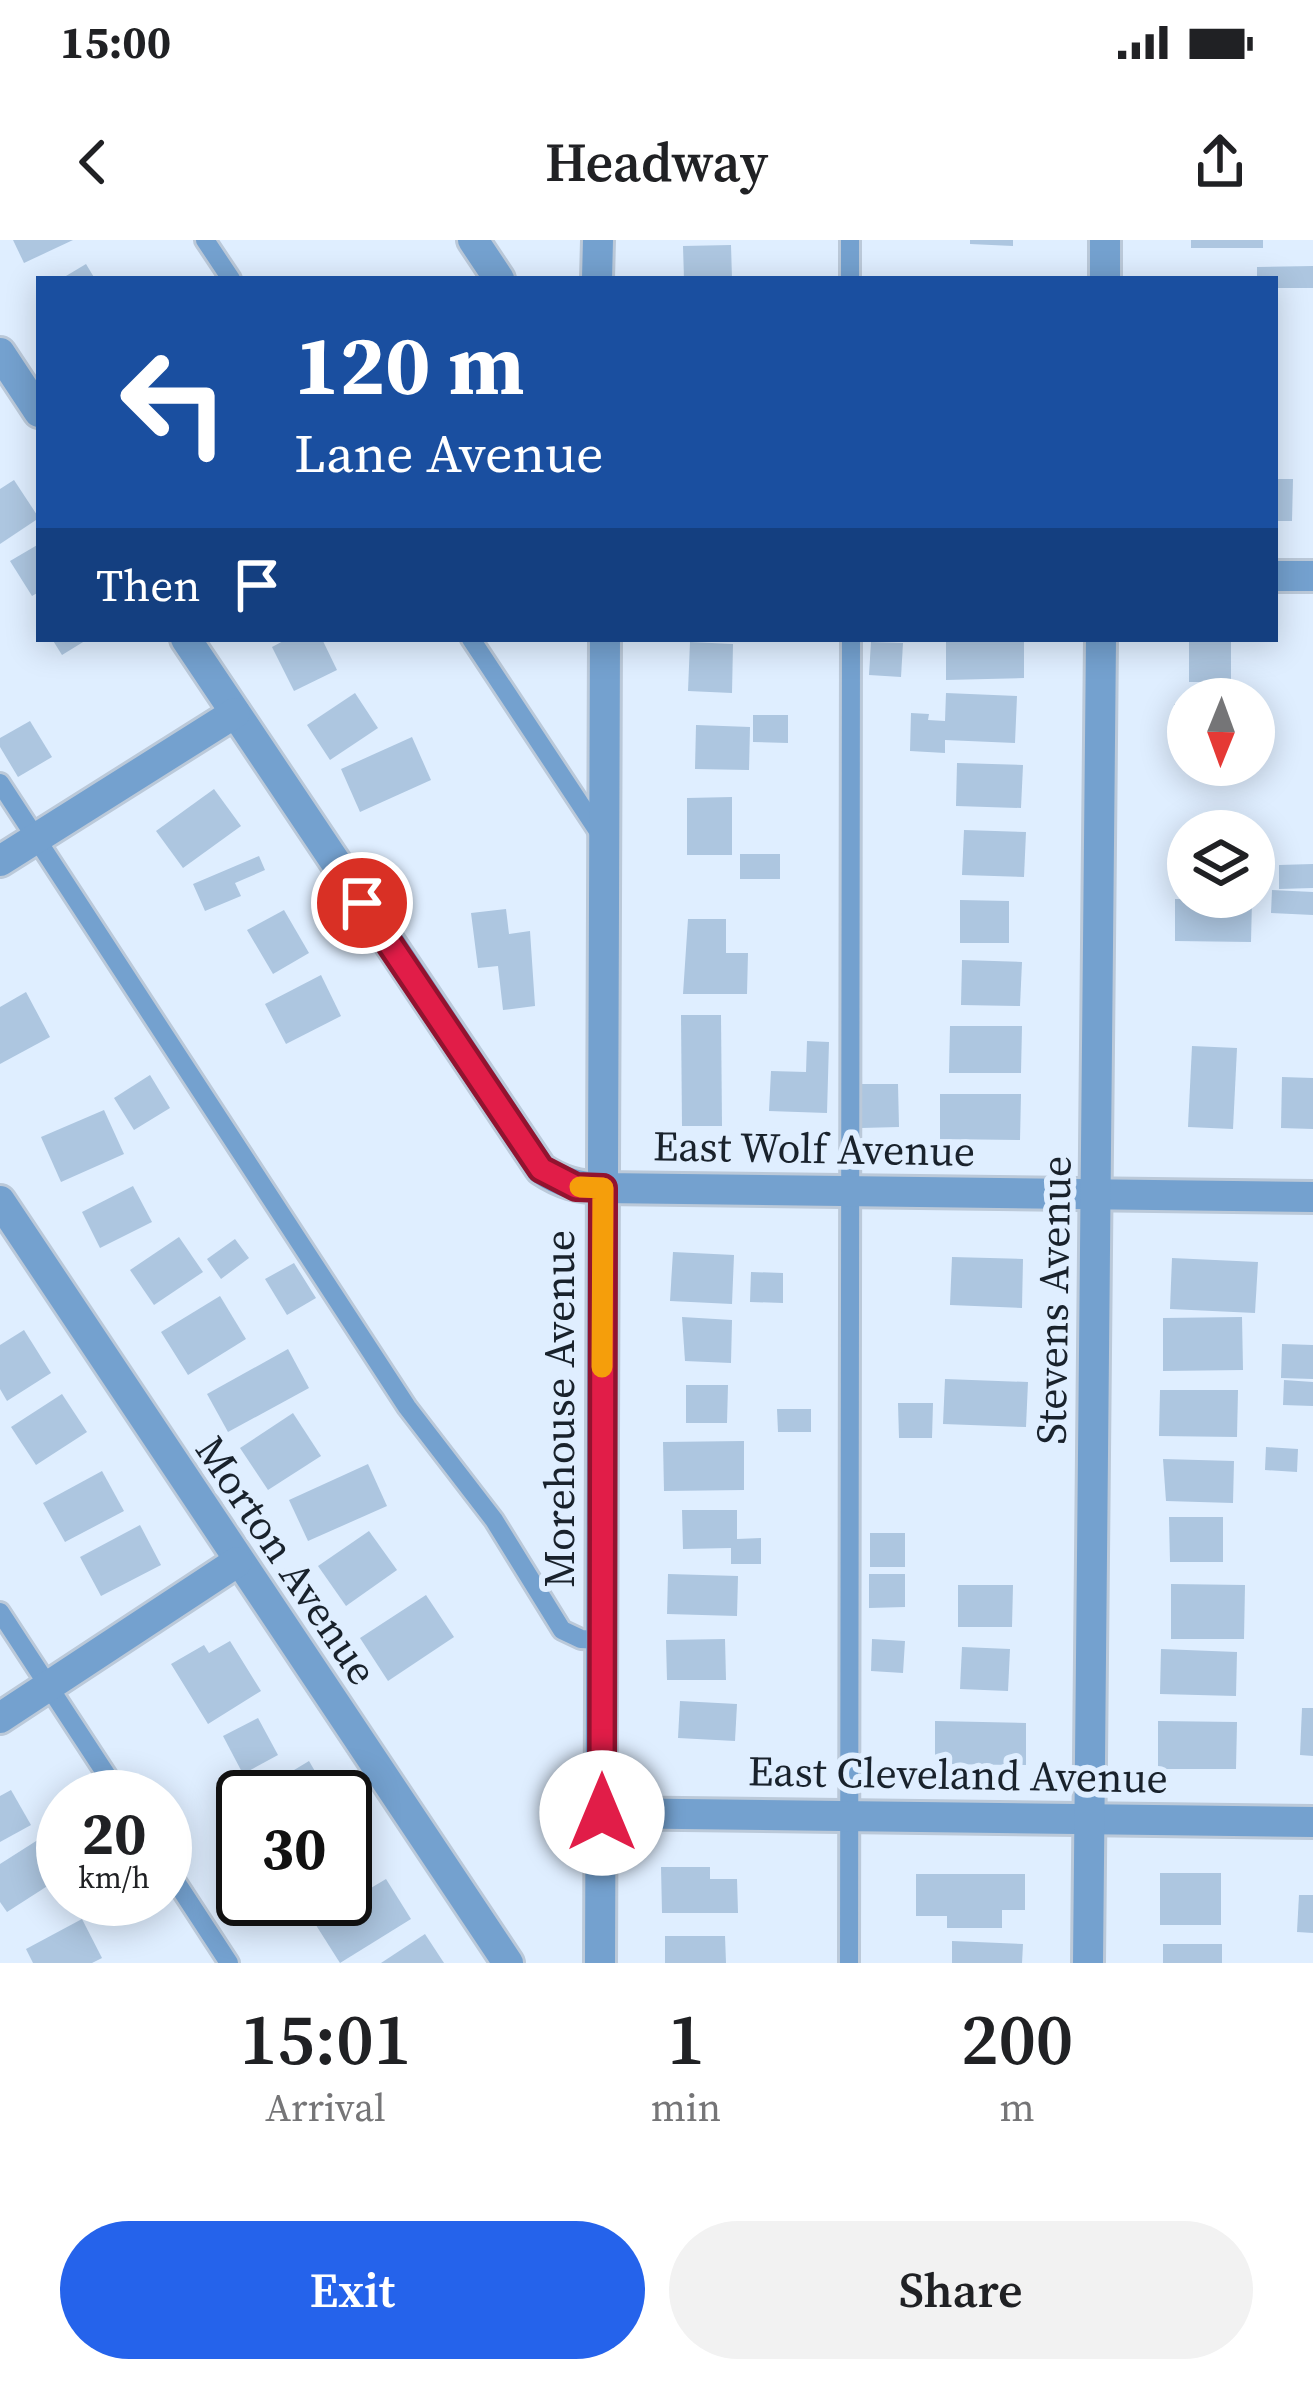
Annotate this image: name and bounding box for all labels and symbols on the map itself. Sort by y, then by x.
north arrow [1167,678,1275,786]
pin [311,852,413,954]
street label: East Wolf Avenue [652,1116,976,1180]
street label: Stevens Avenue [1021,1155,1085,1445]
street label: Morehouse Avenue [530,1230,588,1588]
street label: Morton Avenue [182,1424,392,1696]
street label: East Cleveland Avenue [748,1741,1168,1807]
position arrow [539,1750,665,1876]
speed limit sign: 30 [216,1770,372,1926]

